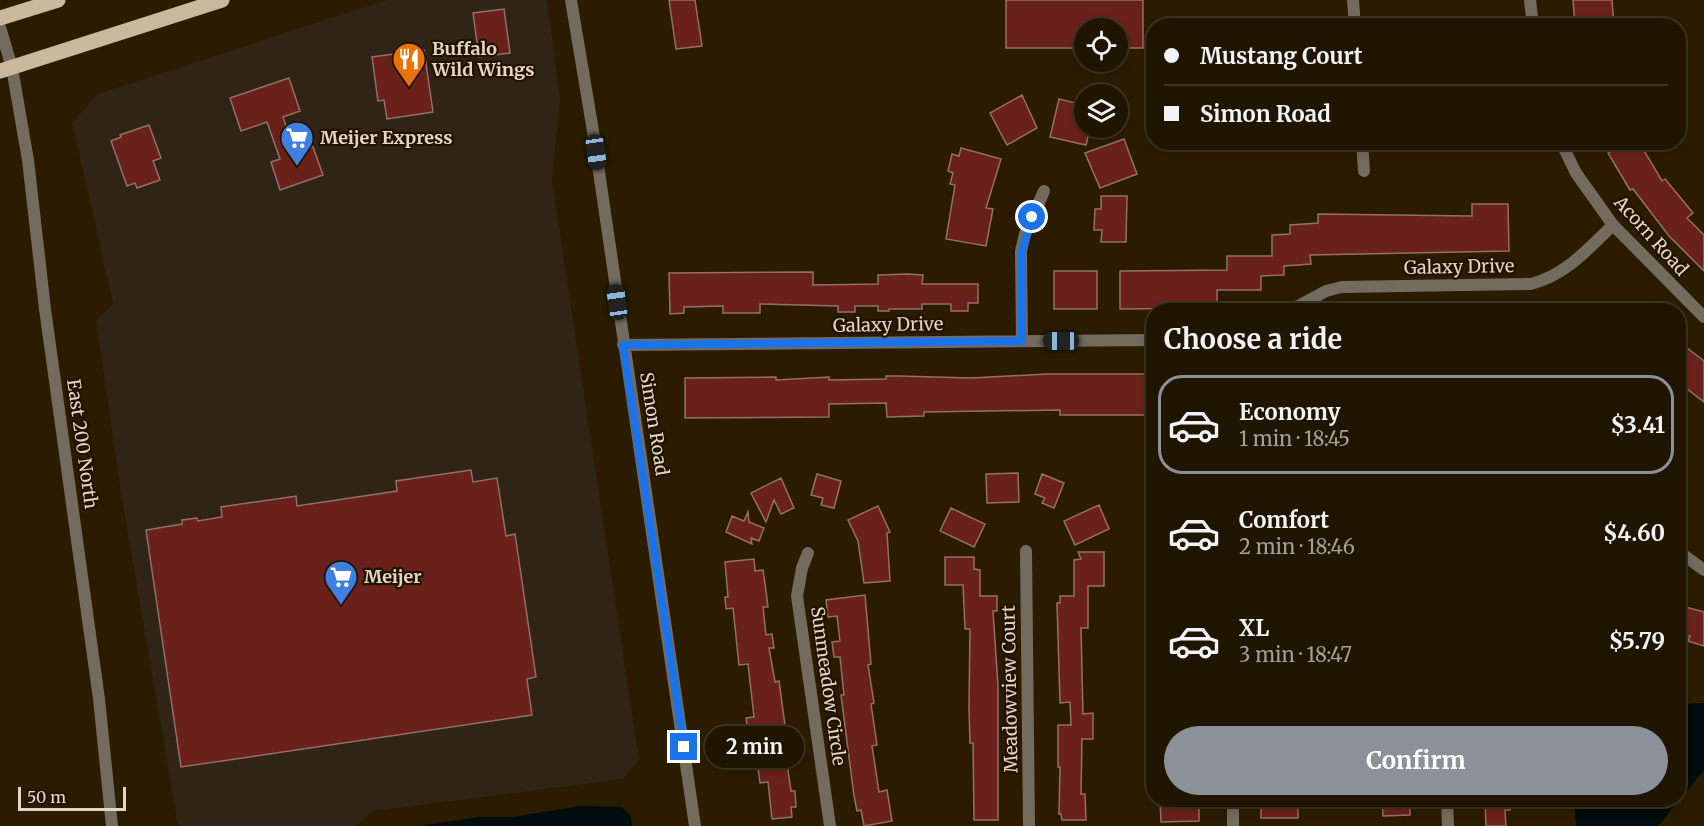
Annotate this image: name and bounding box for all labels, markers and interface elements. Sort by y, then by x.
map controls [1074,18,1128,138]
button: locate [1074,18,1128,72]
place label: Buffalo Wild Wings [431,37,534,81]
restaurant icon: Buffalo Wild Wings [391,41,427,88]
text: Mustang Court [1200,42,1363,70]
button: layers [1074,84,1128,138]
text: Simon Road [1200,100,1331,128]
supermarket icon: Meijer Express [279,120,315,167]
place label: Meijer Express [320,126,453,149]
car [585,133,607,171]
street label: Acorn Road [1609,190,1693,281]
route start [1018,203,1045,230]
street label: Galaxy Drive [1404,254,1514,279]
car [606,283,628,321]
street label: Galaxy Drive [833,312,943,337]
text: Choose a ride [1164,322,1342,356]
car [1043,332,1079,350]
street label: Simon Road [635,371,674,477]
street label: East 200 North [62,377,103,510]
icon: car [1167,398,1221,452]
text: Economy [1239,398,1340,426]
text: $3.41 [1610,411,1665,439]
text: 1 min · 18:45 [1239,426,1350,451]
icon: car [1167,506,1221,560]
text: Comfort [1239,506,1329,534]
text: $4.60 [1603,519,1665,547]
text: 2 min · 18:46 [1239,534,1355,559]
supermarket icon: Meijer [323,559,359,606]
place label: Meijer [364,565,422,588]
street label: Sunmeadow Circle [806,605,851,767]
street label: Meadowview Court [997,605,1022,773]
icon: car [1167,614,1221,668]
text: XL [1239,614,1269,642]
text: $5.79 [1609,627,1665,655]
text: 3 min · 18:47 [1239,642,1352,667]
callout: 2 min [705,726,804,768]
button: Confirm [1164,726,1668,795]
route end [670,733,697,760]
text: 2 min [726,734,783,759]
scale bar [18,784,126,812]
text: 50 m [27,787,66,807]

